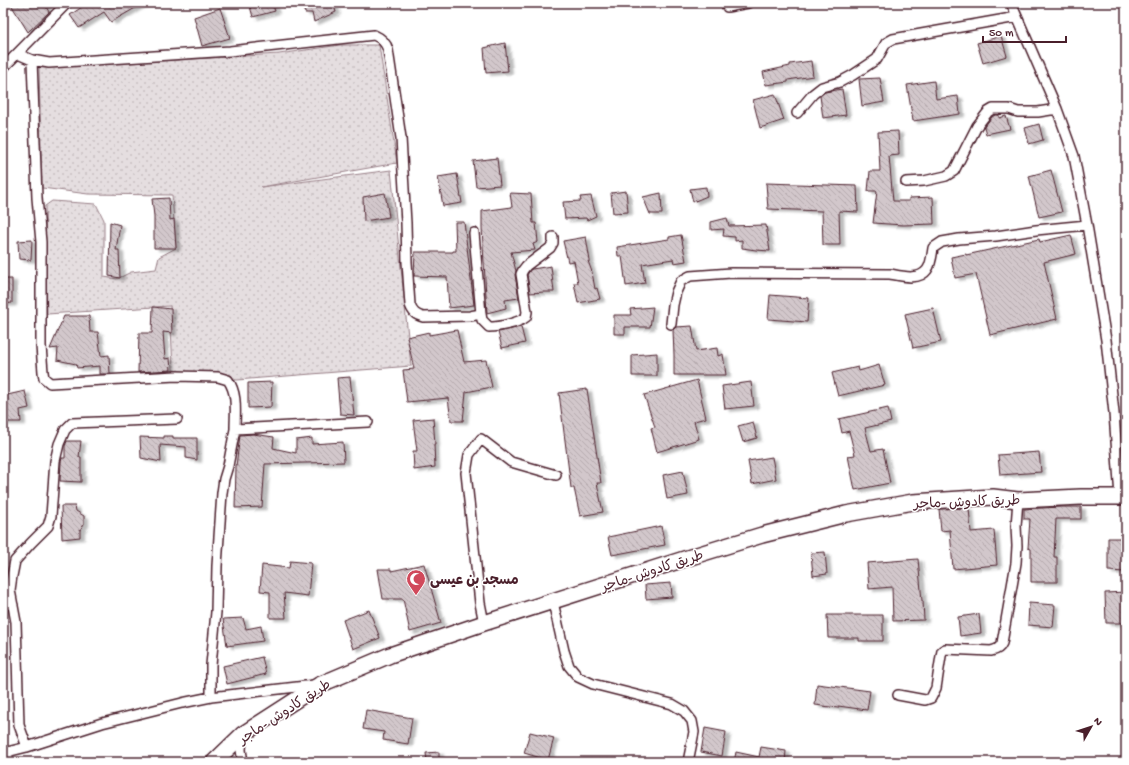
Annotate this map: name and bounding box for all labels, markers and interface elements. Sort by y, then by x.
scale bar [983,18,1066,44]
text: 50 m [989,27,1014,41]
street label: طريق كادوش -ماجر [912,493,1021,514]
street label: طريق كادوش -ماجر [598,548,706,597]
mosque icon: مسجد بن عيسى [405,568,427,596]
place label: مسجد بن عيسى [430,573,519,590]
street label: طريق كادوش -ماجر [235,677,335,750]
north arrow [1071,707,1111,747]
text: N [1090,715,1104,729]

